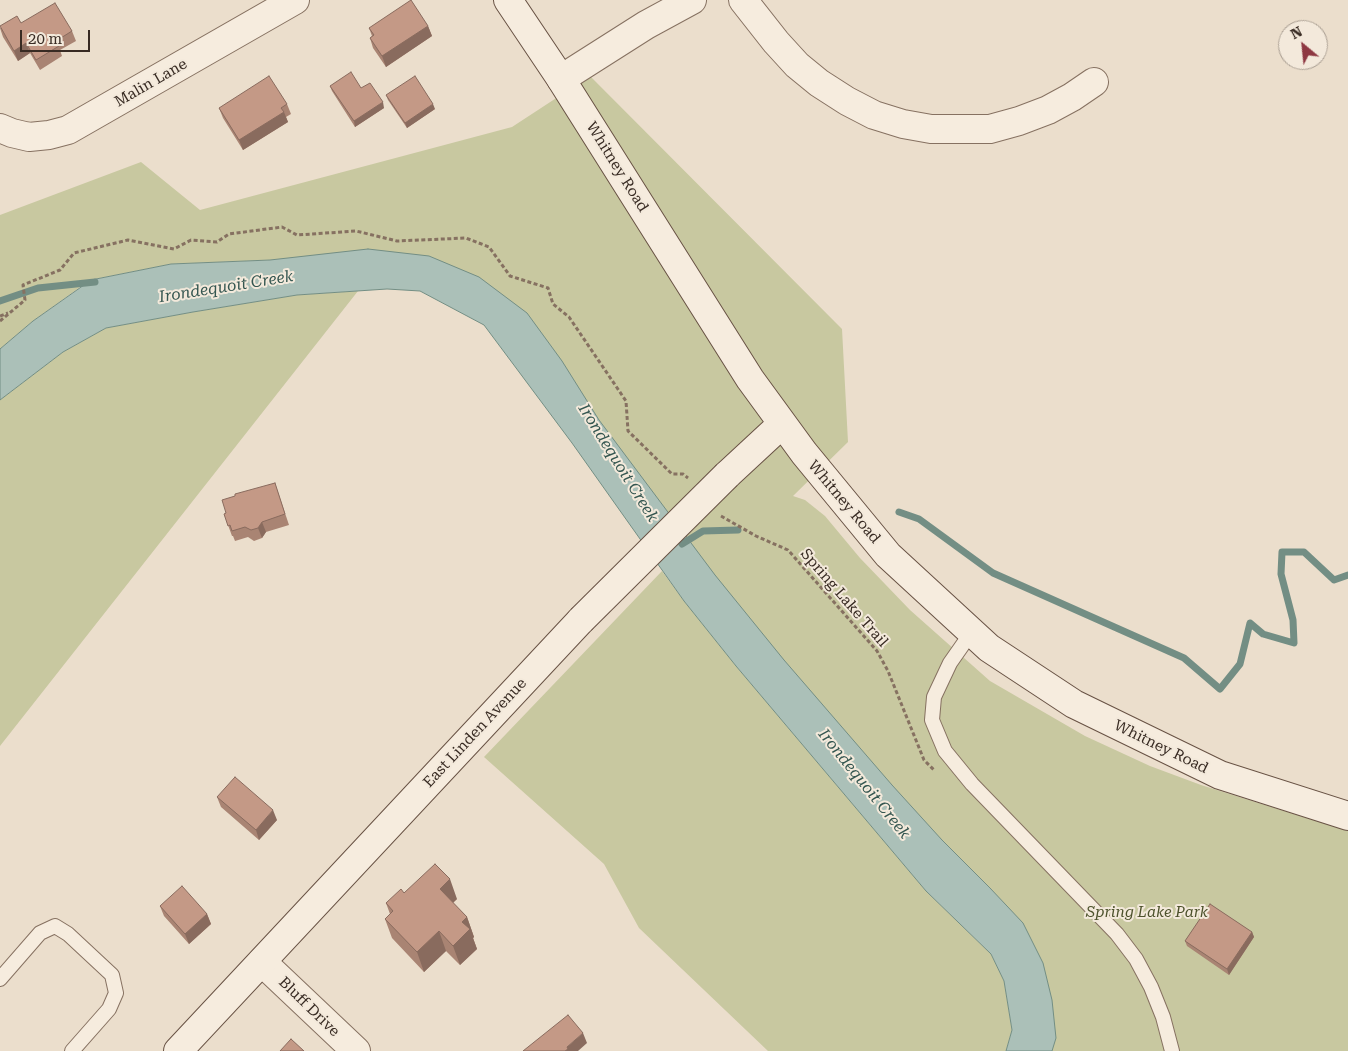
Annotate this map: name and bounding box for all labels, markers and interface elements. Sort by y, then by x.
scale bar [22,20,92,52]
north arrow [1278,20,1328,70]
text: N [1288,23,1305,42]
text: 20 m [28,30,62,48]
street label: Malin Lane [112,55,190,111]
street label: Whitney Road [582,119,652,215]
water label: Irondequoit Creek [157,267,295,307]
water label: Irondequoit Creek [574,400,662,526]
street label: Whitney Road [804,457,884,547]
street label: Spring Lake Trail [796,545,892,651]
street label: East Linden Avenue [420,675,530,791]
street label: Whitney Road [1111,716,1211,778]
water label: Irondequoit Creek [814,725,914,843]
park label: Spring Lake Park [1086,904,1208,922]
street label: Bluff Drive [275,973,343,1041]

